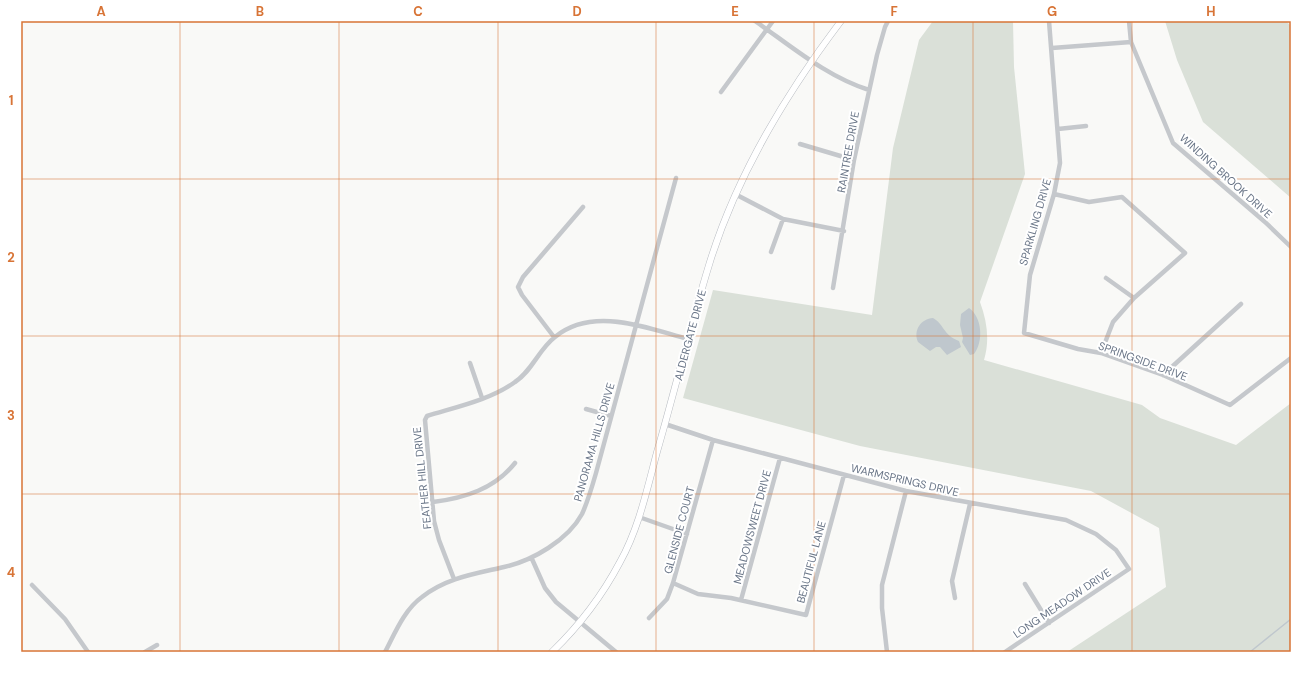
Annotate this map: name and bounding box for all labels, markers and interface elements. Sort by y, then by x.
text: A [96,3,106,20]
text: B [256,3,264,20]
text: C [413,3,423,20]
text: D [572,3,582,20]
text: E [731,3,739,20]
text: F [890,3,898,20]
text: G [1047,3,1057,20]
text: H [1206,3,1216,20]
text: 1 [9,92,13,109]
street label: RAINTREE DRIVE [834,110,862,194]
street label: WINDING BROOK DRIVE [1177,131,1275,221]
street label: SPARKLING DRIVE [1016,177,1054,267]
text: 2 [7,249,15,266]
street label: ALDERGATE DRIVE [671,288,709,382]
street label: SPRINGSIDE DRIVE [1097,338,1189,384]
street label: PANORAMA HILLS DRIVE [570,381,618,503]
text: 3 [7,407,15,424]
street label: FEATHER HILL DRIVE [410,426,434,530]
street label: WARMSPRINGS DRIVE [850,461,960,499]
street label: MEADOWSWEET DRIVE [730,468,774,586]
street label: GLENSIDE COURT [661,485,697,575]
street label: BEAUTIFUL LANE [793,519,829,605]
text: 4 [7,564,15,581]
street label: LONG MEADOW DRIVE [1010,565,1114,641]

